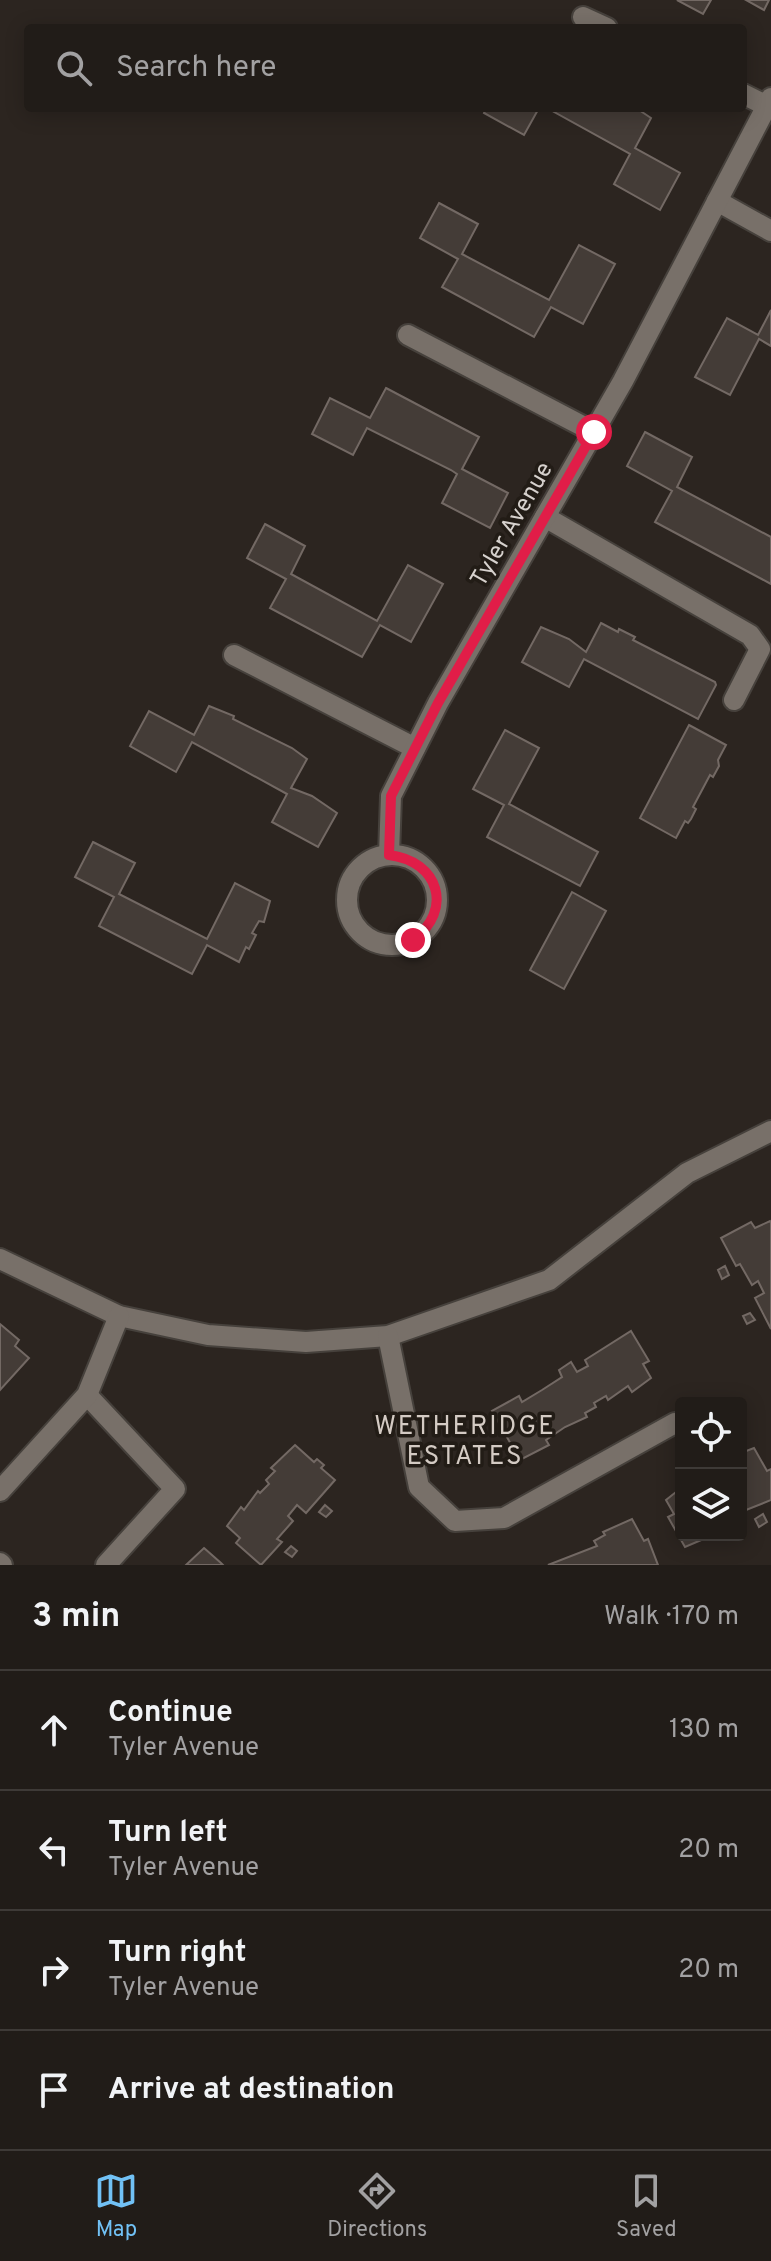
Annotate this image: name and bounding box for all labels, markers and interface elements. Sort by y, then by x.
search box [24,24,747,112]
icon: search [52,46,96,90]
text: Search here [116,50,276,87]
route start [576,414,612,450]
street label: Tyler Avenue [465,457,561,593]
route end [395,922,431,958]
map controls [675,1397,747,1541]
button: locate [675,1397,747,1469]
district label: WETHERIDGE ESTATES [374,1411,556,1474]
button: layers [675,1469,747,1541]
text: 3 min [32,1596,120,1639]
text: Walk · 170 m [604,1601,739,1634]
text: Continue [108,1695,233,1732]
icon: ahead [32,1708,76,1752]
text: 130 m [669,1714,739,1747]
text: Tyler Avenue [108,1732,259,1765]
text: Turn left [108,1815,228,1852]
icon: left [32,1828,76,1872]
text: 20 m [678,1834,739,1867]
text: Tyler Avenue [108,1852,259,1885]
text: Turn right [108,1935,246,1972]
icon: right [32,1948,76,1992]
text: 20 m [678,1954,739,1987]
text: Tyler Avenue [108,1972,259,2005]
icon: arrive [32,2068,76,2112]
text: Arrive at destination [108,2072,394,2109]
tab: Map [94,2169,138,2244]
tab: Directions [327,2169,427,2244]
tab: Saved [616,2169,677,2244]

